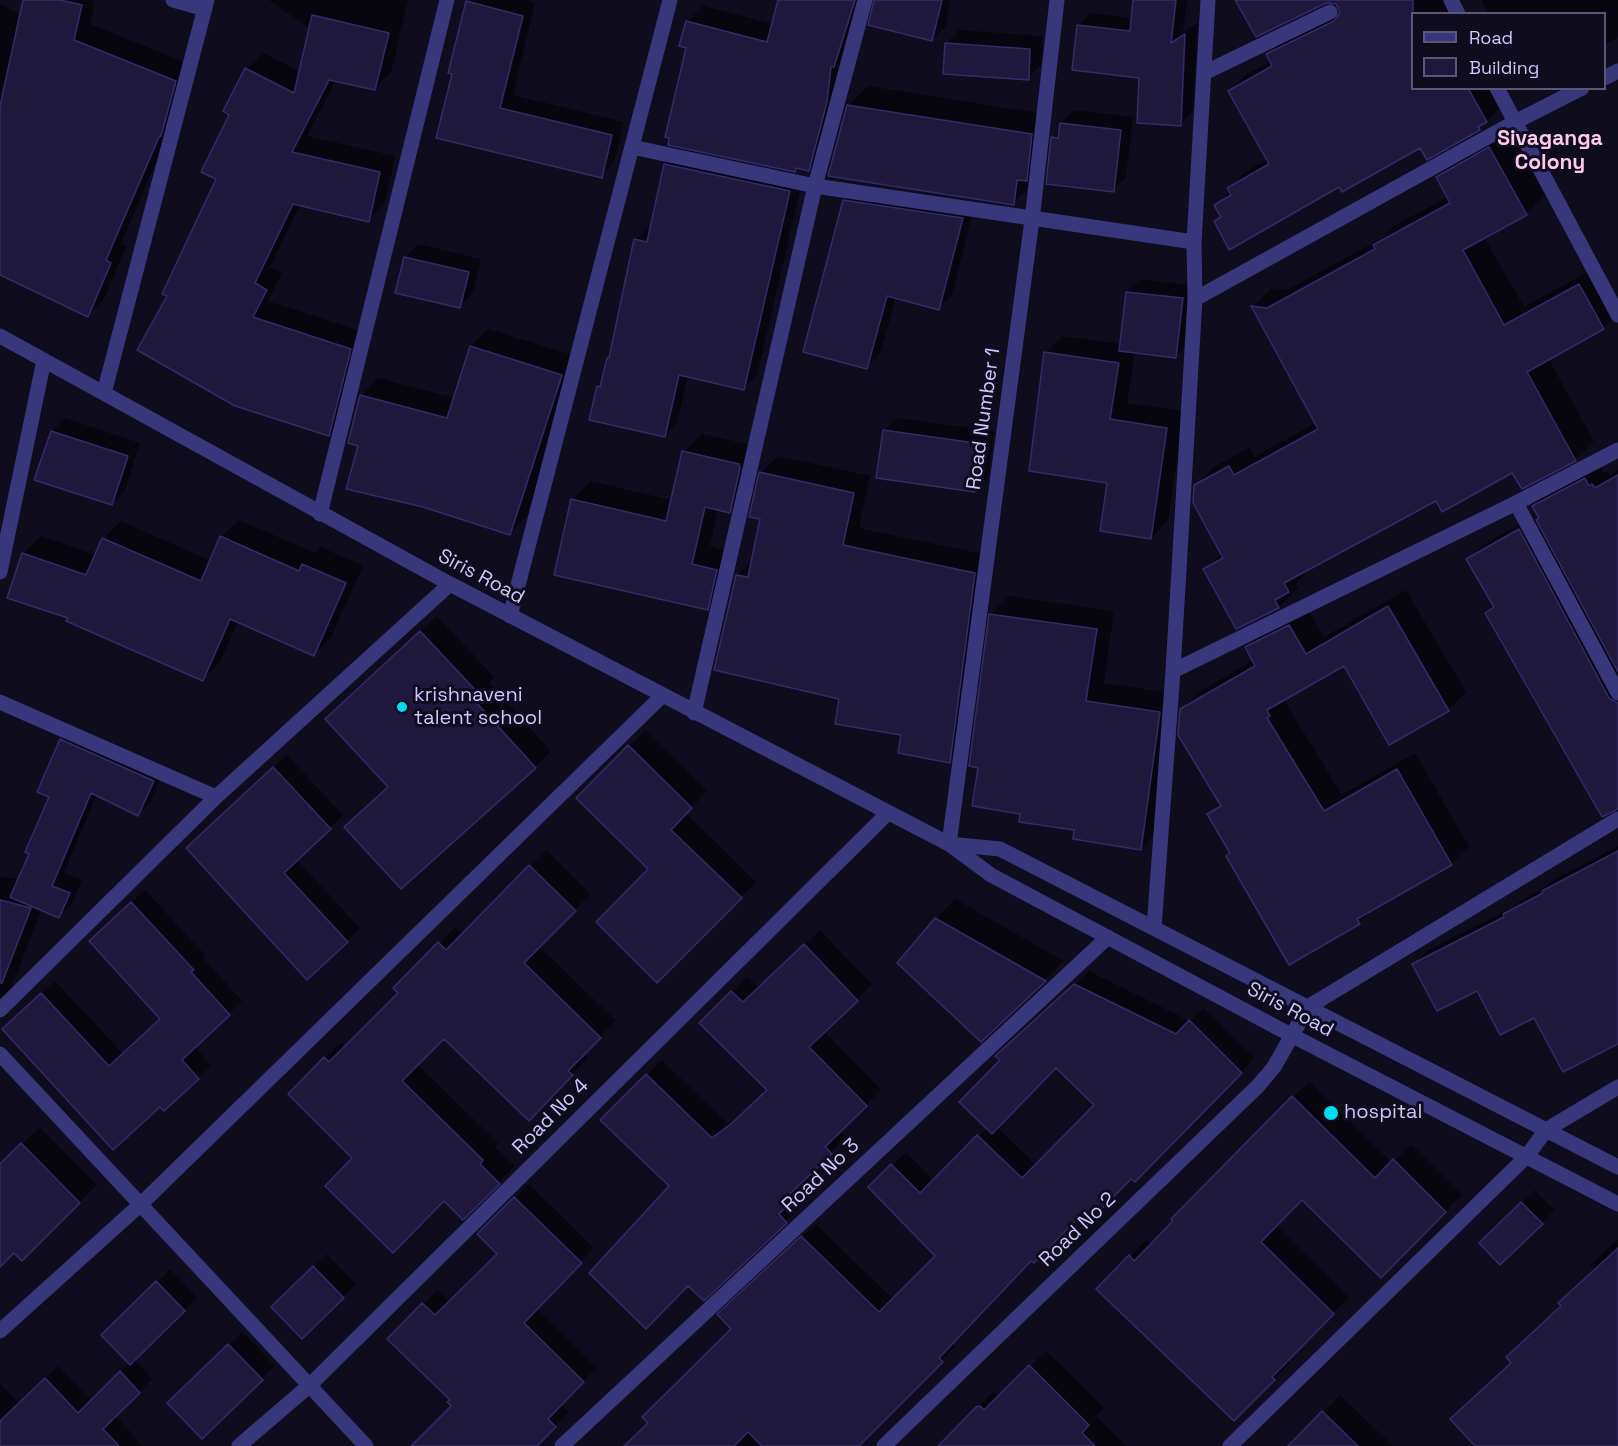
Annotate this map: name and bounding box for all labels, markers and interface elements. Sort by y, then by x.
legend [1411,12,1606,90]
text: Road [1469,26,1513,49]
text: Building [1469,56,1539,79]
district label: Sivaganga Colony [1497,126,1603,176]
street label: Road Number 1 [962,347,1006,491]
street label: Siris Road [434,544,528,610]
place label: krishnaveni talent school [414,684,542,731]
marker: krishnaveni talent school [395,700,409,714]
street label: Siris Road [1243,977,1337,1043]
street label: Road No 4 [508,1074,594,1160]
place label: hospital [1344,1101,1422,1125]
marker: hospital [1322,1104,1340,1122]
street label: Road No 3 [777,1134,865,1218]
street label: Road No 2 [1035,1188,1121,1272]

